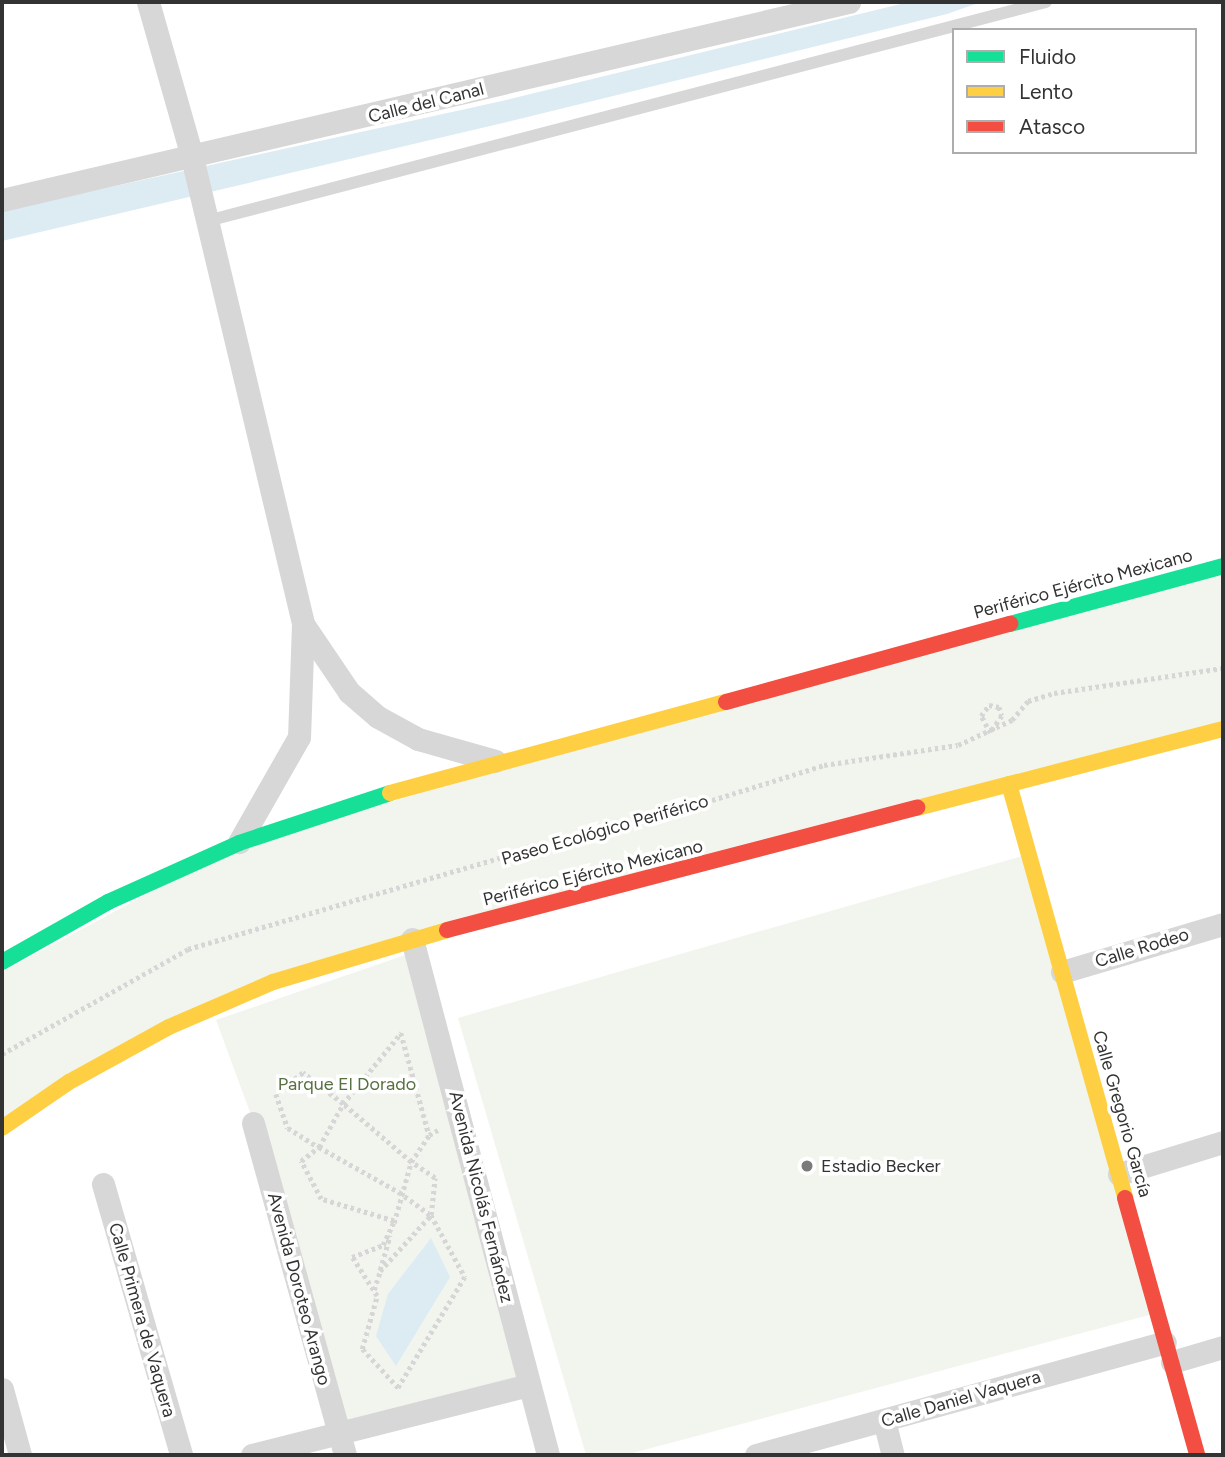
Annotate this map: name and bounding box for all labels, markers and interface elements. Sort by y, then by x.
legend [952,28,1197,154]
text: Fluido [1019,44,1076,69]
street label: Calle del Canal [366,78,486,128]
text: Lento [1019,79,1073,104]
text: Atasco [1019,114,1085,139]
street label: Periférico Ejército Mexicano [971,544,1195,624]
street label: Paseo Ecológico Periférico [499,790,711,870]
street label: Periférico Ejército Mexicano [481,835,705,911]
street label: Calle Rodeo [1093,924,1191,972]
street label: Calle Gregorio García [1088,1028,1156,1200]
park label: Parque El Dorado [278,1073,416,1095]
street label: Avenida Nicolás Fernández [444,1089,518,1305]
place label: Estadio Becker [821,1155,941,1177]
marker: Estadio Becker [799,1158,815,1174]
street label: Avenida Doroteo Arango [263,1190,335,1388]
street label: Calle Primera de Vaquera [104,1220,180,1420]
street label: Calle Daniel Vaquera [879,1366,1043,1432]

